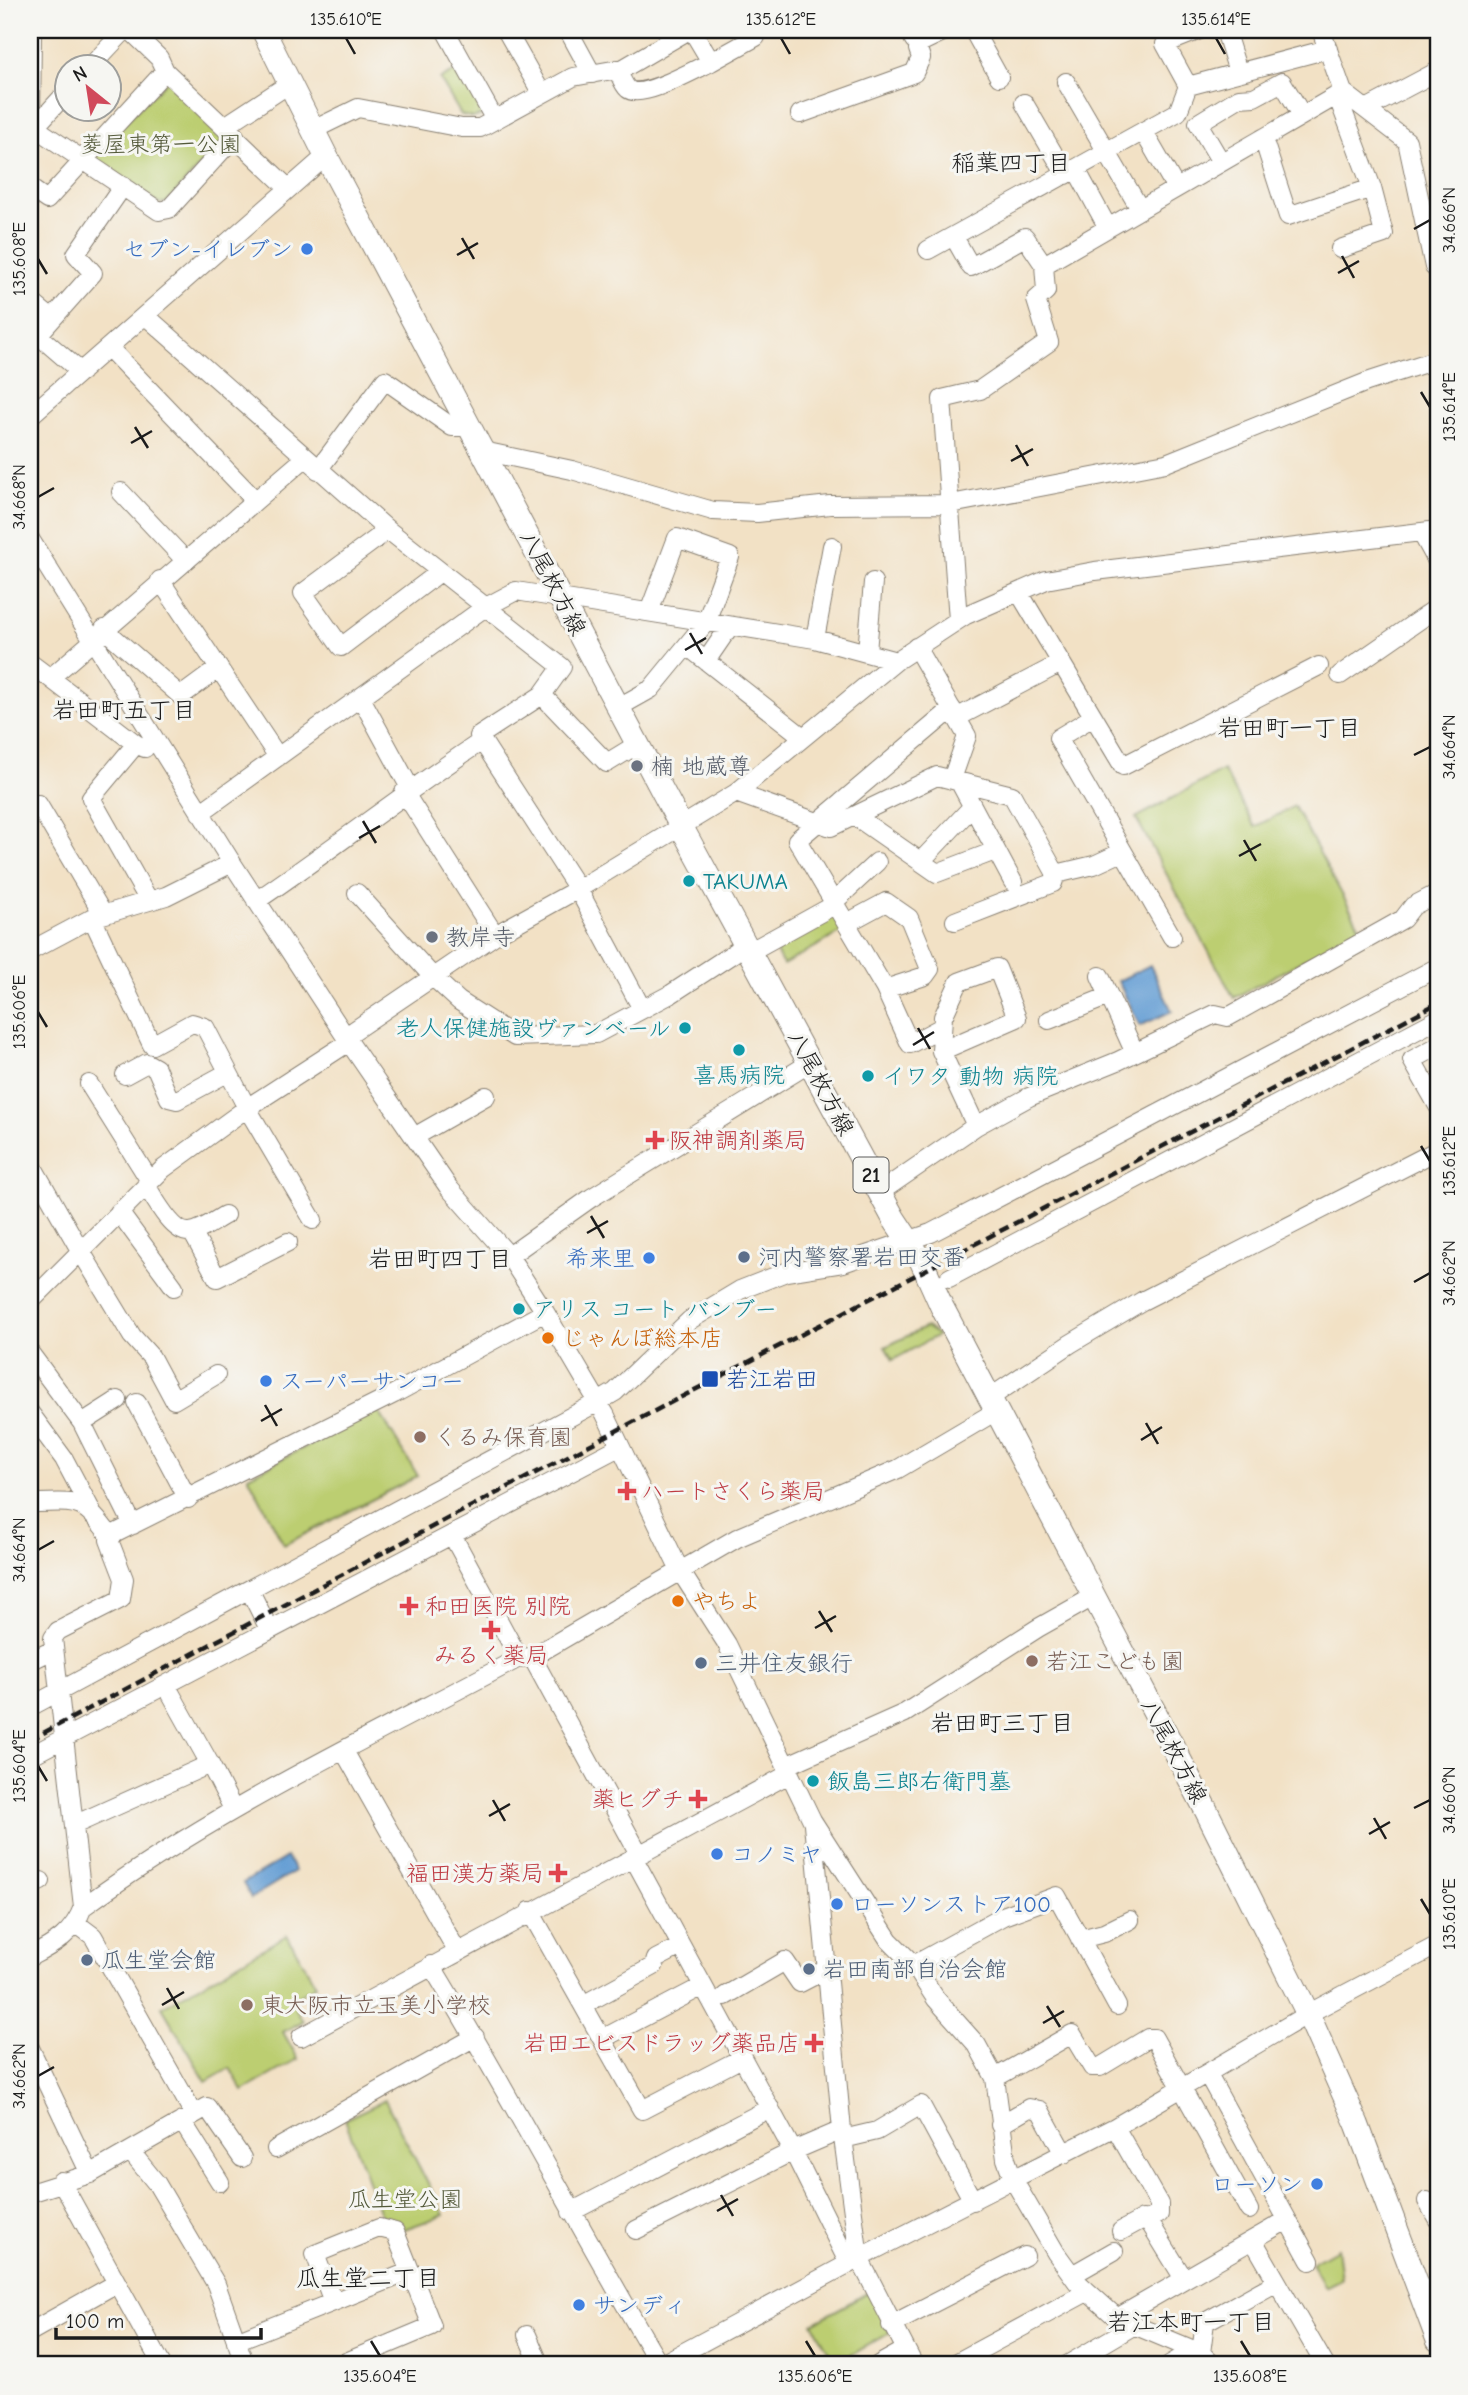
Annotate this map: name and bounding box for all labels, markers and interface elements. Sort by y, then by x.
text: 135.610°E [310,9,382,30]
text: 135.612°E [746,9,816,30]
text: 135.614°E [1181,9,1251,30]
north arrow [52,52,122,122]
text: N [69,62,91,87]
park label: 菱屋東第一公園 [81,131,242,158]
district label: 稲葉四丁目 [951,149,1071,177]
text: 34.666°N [1439,187,1460,253]
text: 135.608°E [9,222,30,296]
place label: セブン-イレブン [123,236,293,263]
marker: セブン-イレブン [299,241,315,257]
text: 135.614°E [1439,372,1460,442]
text: 34.668°N [9,464,30,530]
street label: 八尾枚方線 [514,526,592,640]
district label: 岩田町五丁目 [52,696,196,724]
district label: 岩田町一丁目 [1217,714,1361,742]
text: 34.664°N [1439,714,1460,780]
place label: 楠 地蔵尊 [651,753,751,780]
marker: 楠 地蔵尊 [629,758,645,774]
place label: TAKUMA [703,868,788,895]
marker: TAKUMA [681,873,697,889]
place label: 教岸寺 [446,924,515,951]
marker: 教岸寺 [424,929,440,945]
text: 135.606°E [9,975,30,1049]
place label: 老人保健施設ヴァンベール [396,1015,671,1042]
marker: 老人保健施設ヴァンベール [677,1020,693,1036]
street label: 八尾枚方線 [782,1026,860,1140]
marker: 喜馬病院 [731,1042,747,1058]
place label: 喜馬病院 [693,1062,785,1089]
place label: イワタ 動物 病院 [882,1063,1058,1090]
marker: イワタ 動物 病院 [860,1068,876,1084]
text: 135.612°E [1439,1126,1460,1196]
place label: 阪神調剤薬局 [669,1127,807,1154]
marker: 阪神調剤薬局 [647,1132,663,1148]
road number: 21 [854,1158,888,1192]
text: 34.662°N [1439,1240,1460,1306]
place label: 河内警察署岩田交番 [758,1244,965,1271]
district label: 岩田町四丁目 [368,1245,512,1273]
place label: 希来里 [566,1245,635,1272]
marker: 河内警察署岩田交番 [736,1249,752,1265]
marker: 希来里 [641,1250,657,1266]
place label: アリス コート バンブー [533,1296,777,1323]
marker: アリス コート バンブー [511,1301,527,1317]
place label: じゃんぼ総本店 [562,1325,723,1352]
marker: じゃんぼ総本店 [540,1330,556,1346]
place label: 若江岩田 [726,1366,818,1393]
place label: スーパーサンコー [280,1368,464,1395]
marker: 若江岩田 [700,1369,720,1389]
marker: スーパーサンコー [258,1373,274,1389]
place label: くるみ保育園 [434,1424,572,1451]
marker: くるみ保育園 [412,1429,428,1445]
place label: ハートさくら薬局 [641,1478,825,1505]
marker: ハートさくら薬局 [619,1483,635,1499]
text: 34.664°N [9,1517,30,1583]
place label: やちよ [692,1588,761,1615]
place label: 和田医院 別院 [425,1593,571,1620]
marker: やちよ [670,1593,686,1609]
marker: 和田医院 別院 [399,1596,419,1616]
marker: みるく薬局 [483,1622,499,1638]
place label: みるく薬局 [434,1642,549,1669]
place label: 若江こども園 [1046,1648,1184,1675]
place label: 三井住友銀行 [715,1650,853,1677]
marker: 若江こども園 [1024,1653,1040,1669]
marker: 三井住友銀行 [693,1655,709,1671]
street label: 八尾枚方線 [1135,1694,1213,1808]
district label: 岩田町三丁目 [930,1709,1074,1737]
text: 135.604°E [9,1729,30,1803]
text: 34.660°N [1439,1766,1460,1834]
place label: 飯島三郎右衛門墓 [827,1768,1011,1795]
marker: 飯島三郎右衛門墓 [805,1773,821,1789]
place label: 薬ヒグチ [592,1786,684,1813]
marker: 薬ヒグチ [690,1791,706,1807]
place label: コノミヤ [731,1841,823,1868]
marker: コノミヤ [709,1846,725,1862]
place label: 福田漢方薬局 [406,1860,544,1887]
marker: 福田漢方薬局 [550,1865,566,1881]
text: 135.610°E [1439,1878,1460,1950]
place label: ローソンストア100 [851,1891,1051,1918]
marker: ローソンストア100 [829,1896,845,1912]
place label: 瓜生堂会館 [101,1947,216,1974]
marker: 瓜生堂会館 [79,1952,95,1968]
place label: 岩田南部自治会館 [823,1956,1007,1983]
marker: 岩田南部自治会館 [801,1961,817,1977]
place label: 東大阪市立玉美小学校 [261,1992,491,2019]
marker: 東大阪市立玉美小学校 [239,1997,255,2013]
place label: 岩田エビスドラッグ薬品店 [524,2030,800,2057]
marker: 岩田エビスドラッグ薬品店 [806,2035,822,2051]
text: 34.662°N [9,2043,30,2109]
place label: ローソン [1211,2171,1303,2198]
marker: ローソン [1309,2176,1325,2192]
park label: 瓜生堂公園 [348,2186,463,2213]
district label: 瓜生堂二丁目 [296,2264,440,2292]
place label: サンディ [593,2292,686,2319]
scale bar [56,2297,261,2341]
marker: サンディ [571,2297,587,2313]
district label: 若江本町一丁目 [1107,2308,1275,2336]
text: 100 m [66,2309,124,2333]
text: 135.604°E [343,2366,417,2387]
text: 135.606°E [778,2366,852,2387]
text: 135.608°E [1213,2366,1287,2387]

